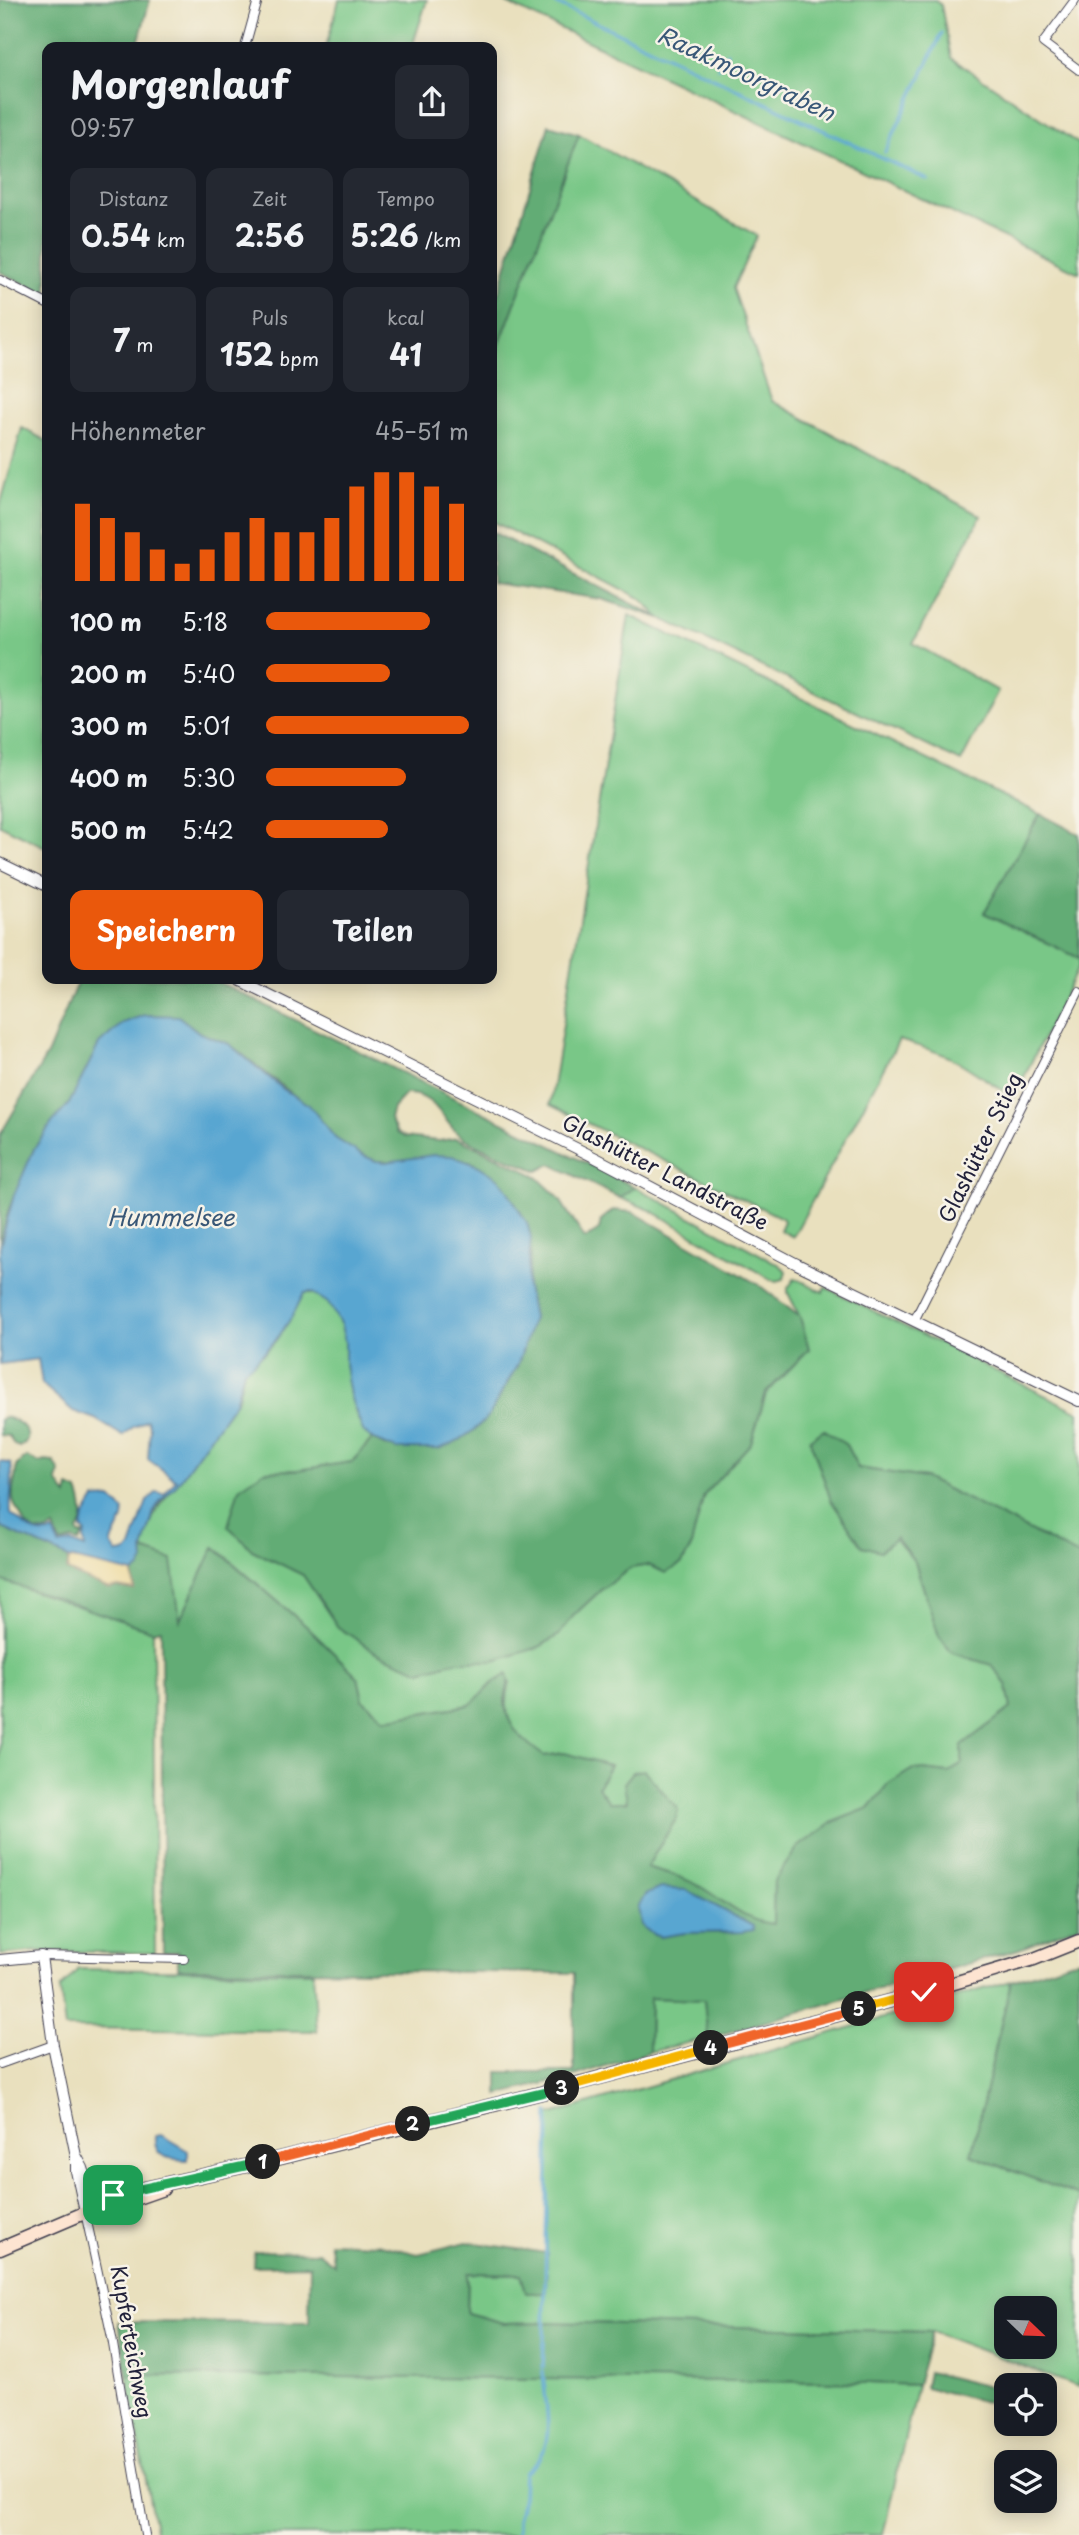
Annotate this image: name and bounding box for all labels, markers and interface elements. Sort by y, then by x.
water label: Raakmoorgraben [652,16,842,130]
text: Morgenlauf [70,55,289,112]
button: share [395,65,469,139]
text: 09:57 [70,110,134,145]
text: Distanz [98,184,168,212]
text: Zeit [252,184,287,212]
text: Tempo [377,184,435,212]
text: 0.54 [81,212,150,257]
text: 2:56 [234,212,304,257]
text: 5:26 [350,212,419,257]
text: km [150,225,185,253]
text: /km [419,225,461,253]
text: Puls [251,303,288,331]
text: kcal [387,303,425,331]
text: 7 [113,317,130,362]
text: m [130,330,154,358]
text: 152 [220,331,273,376]
text: 41 [389,331,422,376]
text: bpm [273,344,319,372]
text: Höhenmeter [70,413,206,448]
text: 45–51 m [375,413,469,448]
text: 100 m [70,604,142,639]
text: 5:18 [182,604,228,639]
text: 200 m [70,656,147,691]
text: 5:40 [182,656,235,691]
text: 300 m [70,708,148,743]
text: 5:01 [182,708,230,743]
text: 400 m [70,760,148,795]
text: 5:30 [182,760,235,795]
text: 500 m [70,812,147,847]
text: 5:42 [182,812,234,847]
button: Speichern [70,890,263,970]
button: Teilen [277,890,469,970]
street label: Glashütter Stieg [929,1067,1029,1228]
street label: Glashütter Landstraße [557,1105,775,1237]
water label: Hummelsee [107,1199,236,1234]
pin [894,1962,954,2022]
icon: check [905,1973,943,2011]
pin: 5 [842,1992,876,2026]
text: 5 [852,1994,865,2022]
pin: 4 [694,2030,728,2066]
text: 4 [704,2033,717,2061]
pin: 3 [544,2070,580,2106]
text: 3 [555,2073,568,2101]
pin: 2 [396,2106,430,2142]
text: 2 [406,2109,419,2137]
pin: 1 [246,2144,280,2180]
text: 1 [258,2147,267,2175]
pin [83,2165,143,2225]
icon: arrive [94,2176,132,2214]
street label: Kupferteichweg [104,2262,162,2421]
north arrow [994,2296,1057,2359]
map controls [994,2296,1057,2513]
button: locate [994,2373,1057,2436]
button: layers [994,2450,1057,2513]

